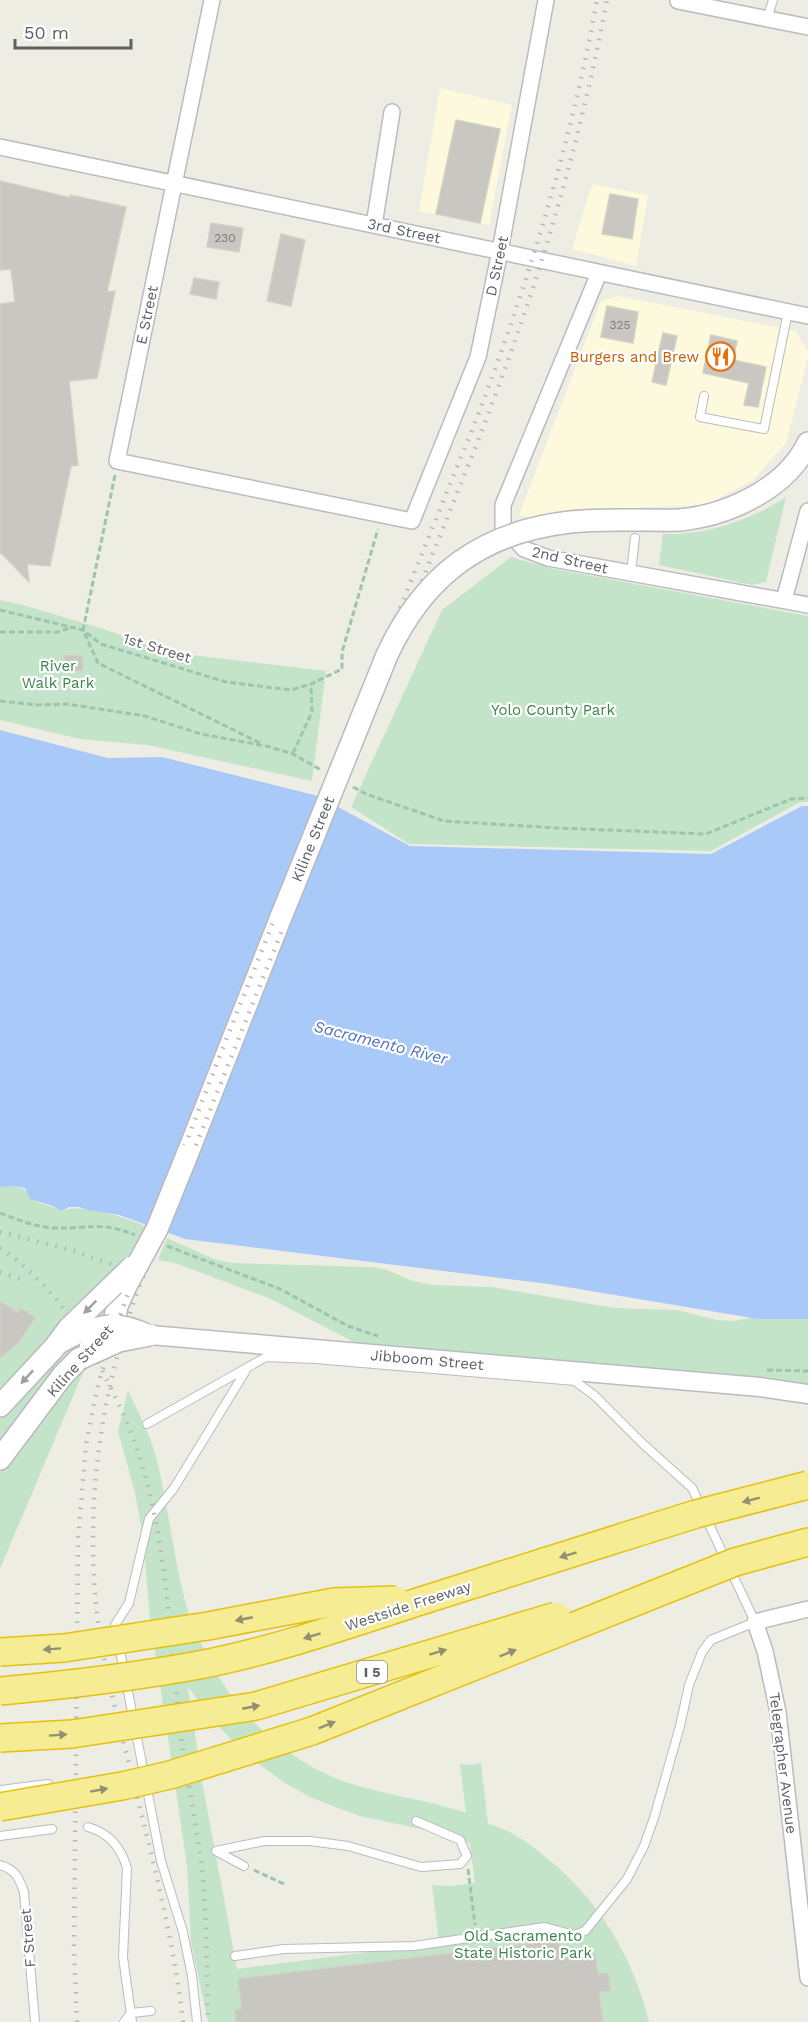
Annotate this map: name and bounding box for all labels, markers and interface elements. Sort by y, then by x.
scale bar [15,12,130,50]
text: 50 m [24,22,69,43]
street label: 3rd Street [366,214,443,248]
house number: 230 [214,231,236,245]
street label: D Street [482,234,512,298]
street label: E Street [132,283,162,346]
house number: 325 [610,318,630,332]
restaurant icon: Burgers and Brew [704,341,736,373]
place label: Burgers and Brew [570,348,699,366]
street label: 2nd Street [530,542,611,578]
street label: 1st Street [121,629,194,667]
park label: River Walk Park [22,657,95,692]
park label: Yolo County Park [491,701,615,719]
street label: Kiline Street [288,793,339,884]
water label: Sacramento River [312,1017,450,1068]
one-way arrow [83,1300,98,1314]
street label: Kiline Street [43,1321,117,1401]
street label: Jibboom Street [370,1346,485,1374]
one-way arrow [20,1369,34,1384]
one-way arrow [742,1495,761,1505]
one-way arrow [559,1551,577,1560]
street label: Westside Freeway [343,1577,474,1635]
one-way arrow [235,1615,254,1624]
one-way arrow [303,1632,321,1641]
one-way arrow [42,1644,61,1653]
one-way arrow [429,1647,447,1656]
one-way arrow [499,1648,517,1658]
road number: I 5 [357,1661,387,1683]
street label: Telegrapher Avenue [765,1691,801,1835]
one-way arrow [242,1702,261,1711]
one-way arrow [318,1720,336,1730]
one-way arrow [49,1730,68,1739]
one-way arrow [90,1785,109,1794]
street label: F Street [16,1907,40,1968]
park label: Old Sacramento State Historic Park [454,1927,593,1962]

